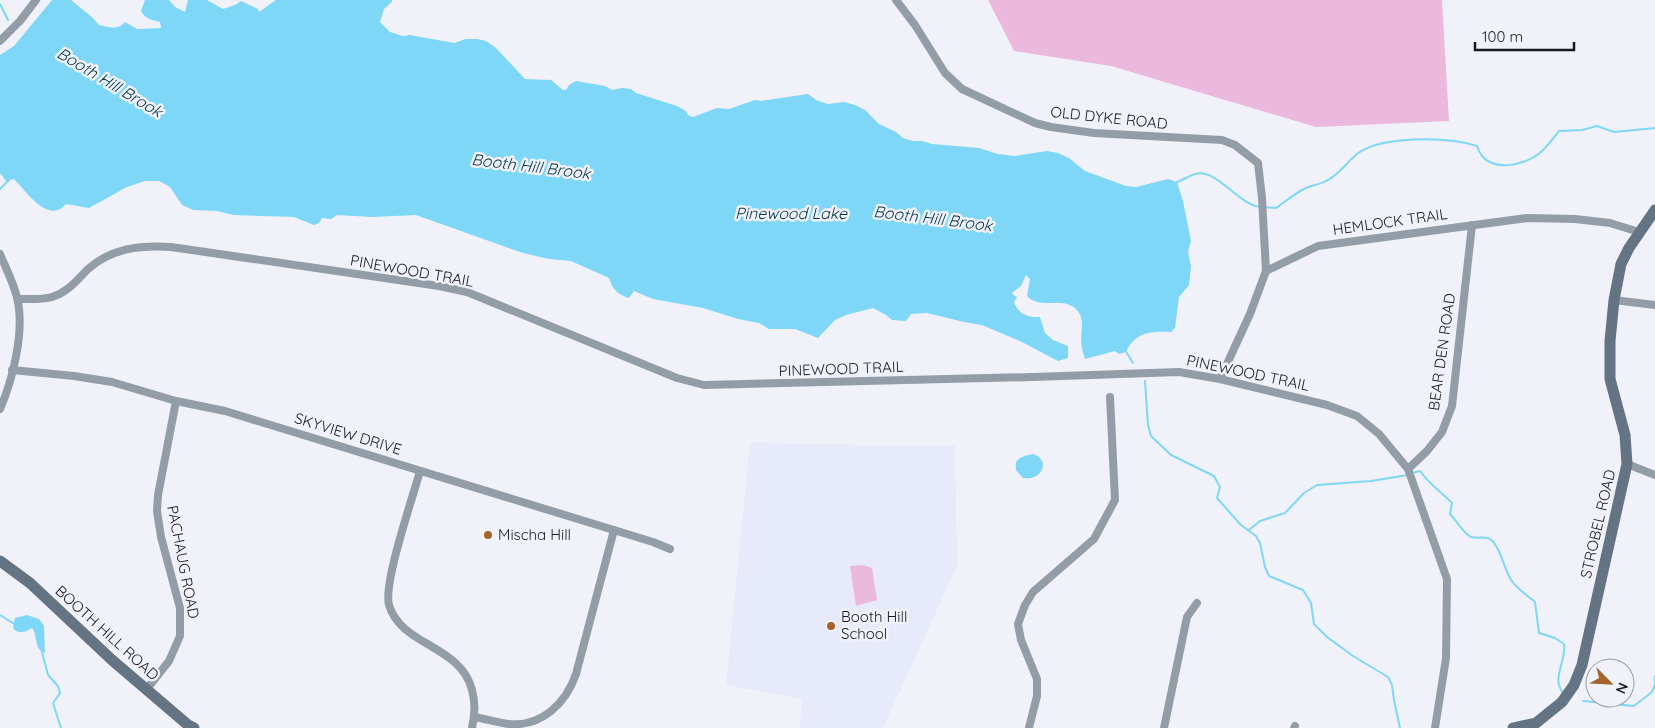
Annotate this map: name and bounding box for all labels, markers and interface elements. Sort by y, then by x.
scale bar [1475,20,1574,52]
text: 100 m [1482,27,1523,46]
water label: Booth Hill Brook [54,43,168,122]
street label: OLD DYKE ROAD [1050,102,1169,133]
water label: Booth Hill Brook [471,149,593,183]
water label: Booth Hill Brook [873,201,995,235]
water label: Pinewood Lake [735,203,848,223]
street label: HEMLOCK TRAIL [1331,204,1449,239]
street label: PINEWOOD TRAIL [349,250,475,291]
street label: BEAR DEN ROAD [1424,292,1459,412]
street label: PINEWOOD TRAIL [1185,350,1311,395]
street label: PINEWOOD TRAIL [778,357,904,380]
street label: SKYVIEW DRIVE [292,408,404,459]
street label: STROBEL ROAD [1576,467,1619,580]
street label: PACHAUG ROAD [163,504,204,620]
place label: Mischa Hill [498,525,571,544]
marker: Mischa Hill [482,529,494,541]
street label: BOOTH HILL ROAD [52,581,163,684]
place label: Booth Hill School [841,607,907,643]
marker: Booth Hill School [825,620,837,632]
north arrow [1585,658,1635,708]
text: N [1612,680,1632,697]

